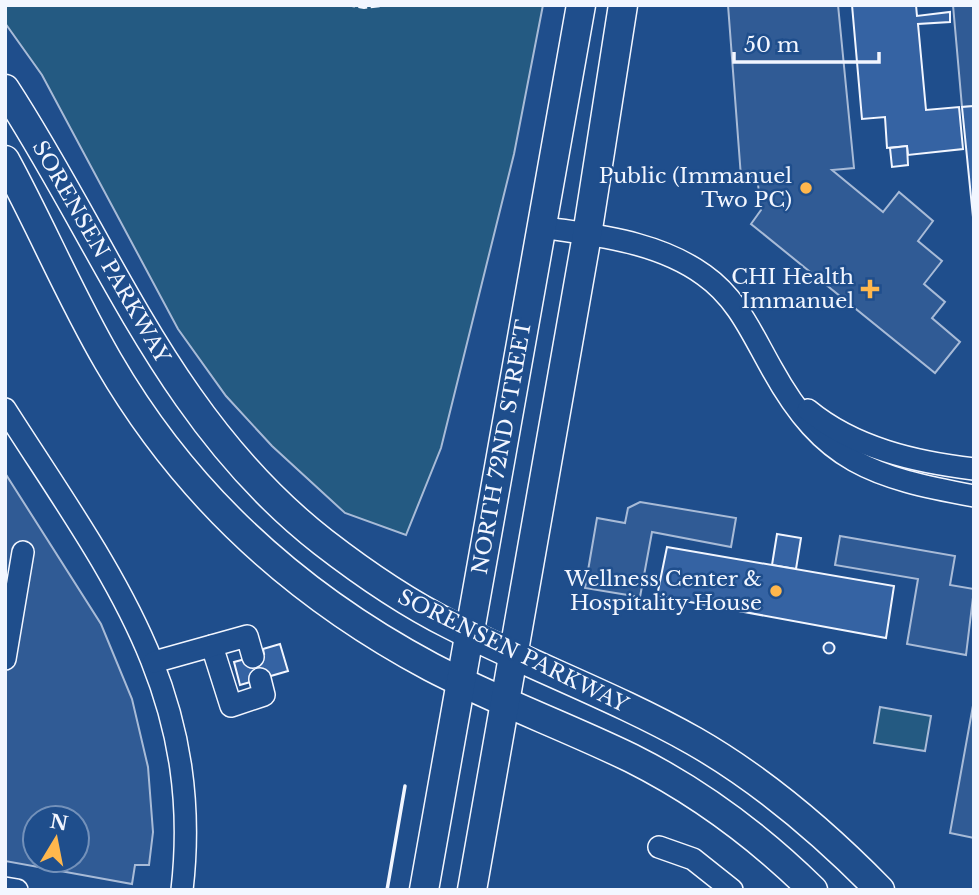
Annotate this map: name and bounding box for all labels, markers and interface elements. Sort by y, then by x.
scale bar [734,21,879,65]
text: 50 m [744,32,800,58]
street label: SORENSEN PARKWAY [26,136,176,369]
place label: Public (Immanuel Two PC) [599,163,792,213]
marker: Public (Immanuel Two PC) [798,180,814,196]
place label: CHI Health Immanuel [731,264,854,314]
marker: CHI Health Immanuel [860,279,880,299]
street label: NORTH 72ND STREET [467,318,537,576]
place label: Wellness Center & Hospitality House [563,566,762,616]
marker: Wellness Center & Hospitality House [768,583,784,599]
street label: SORENSEN PARKWAY [394,584,633,718]
north arrow [21,804,91,874]
text: N [48,810,70,836]

